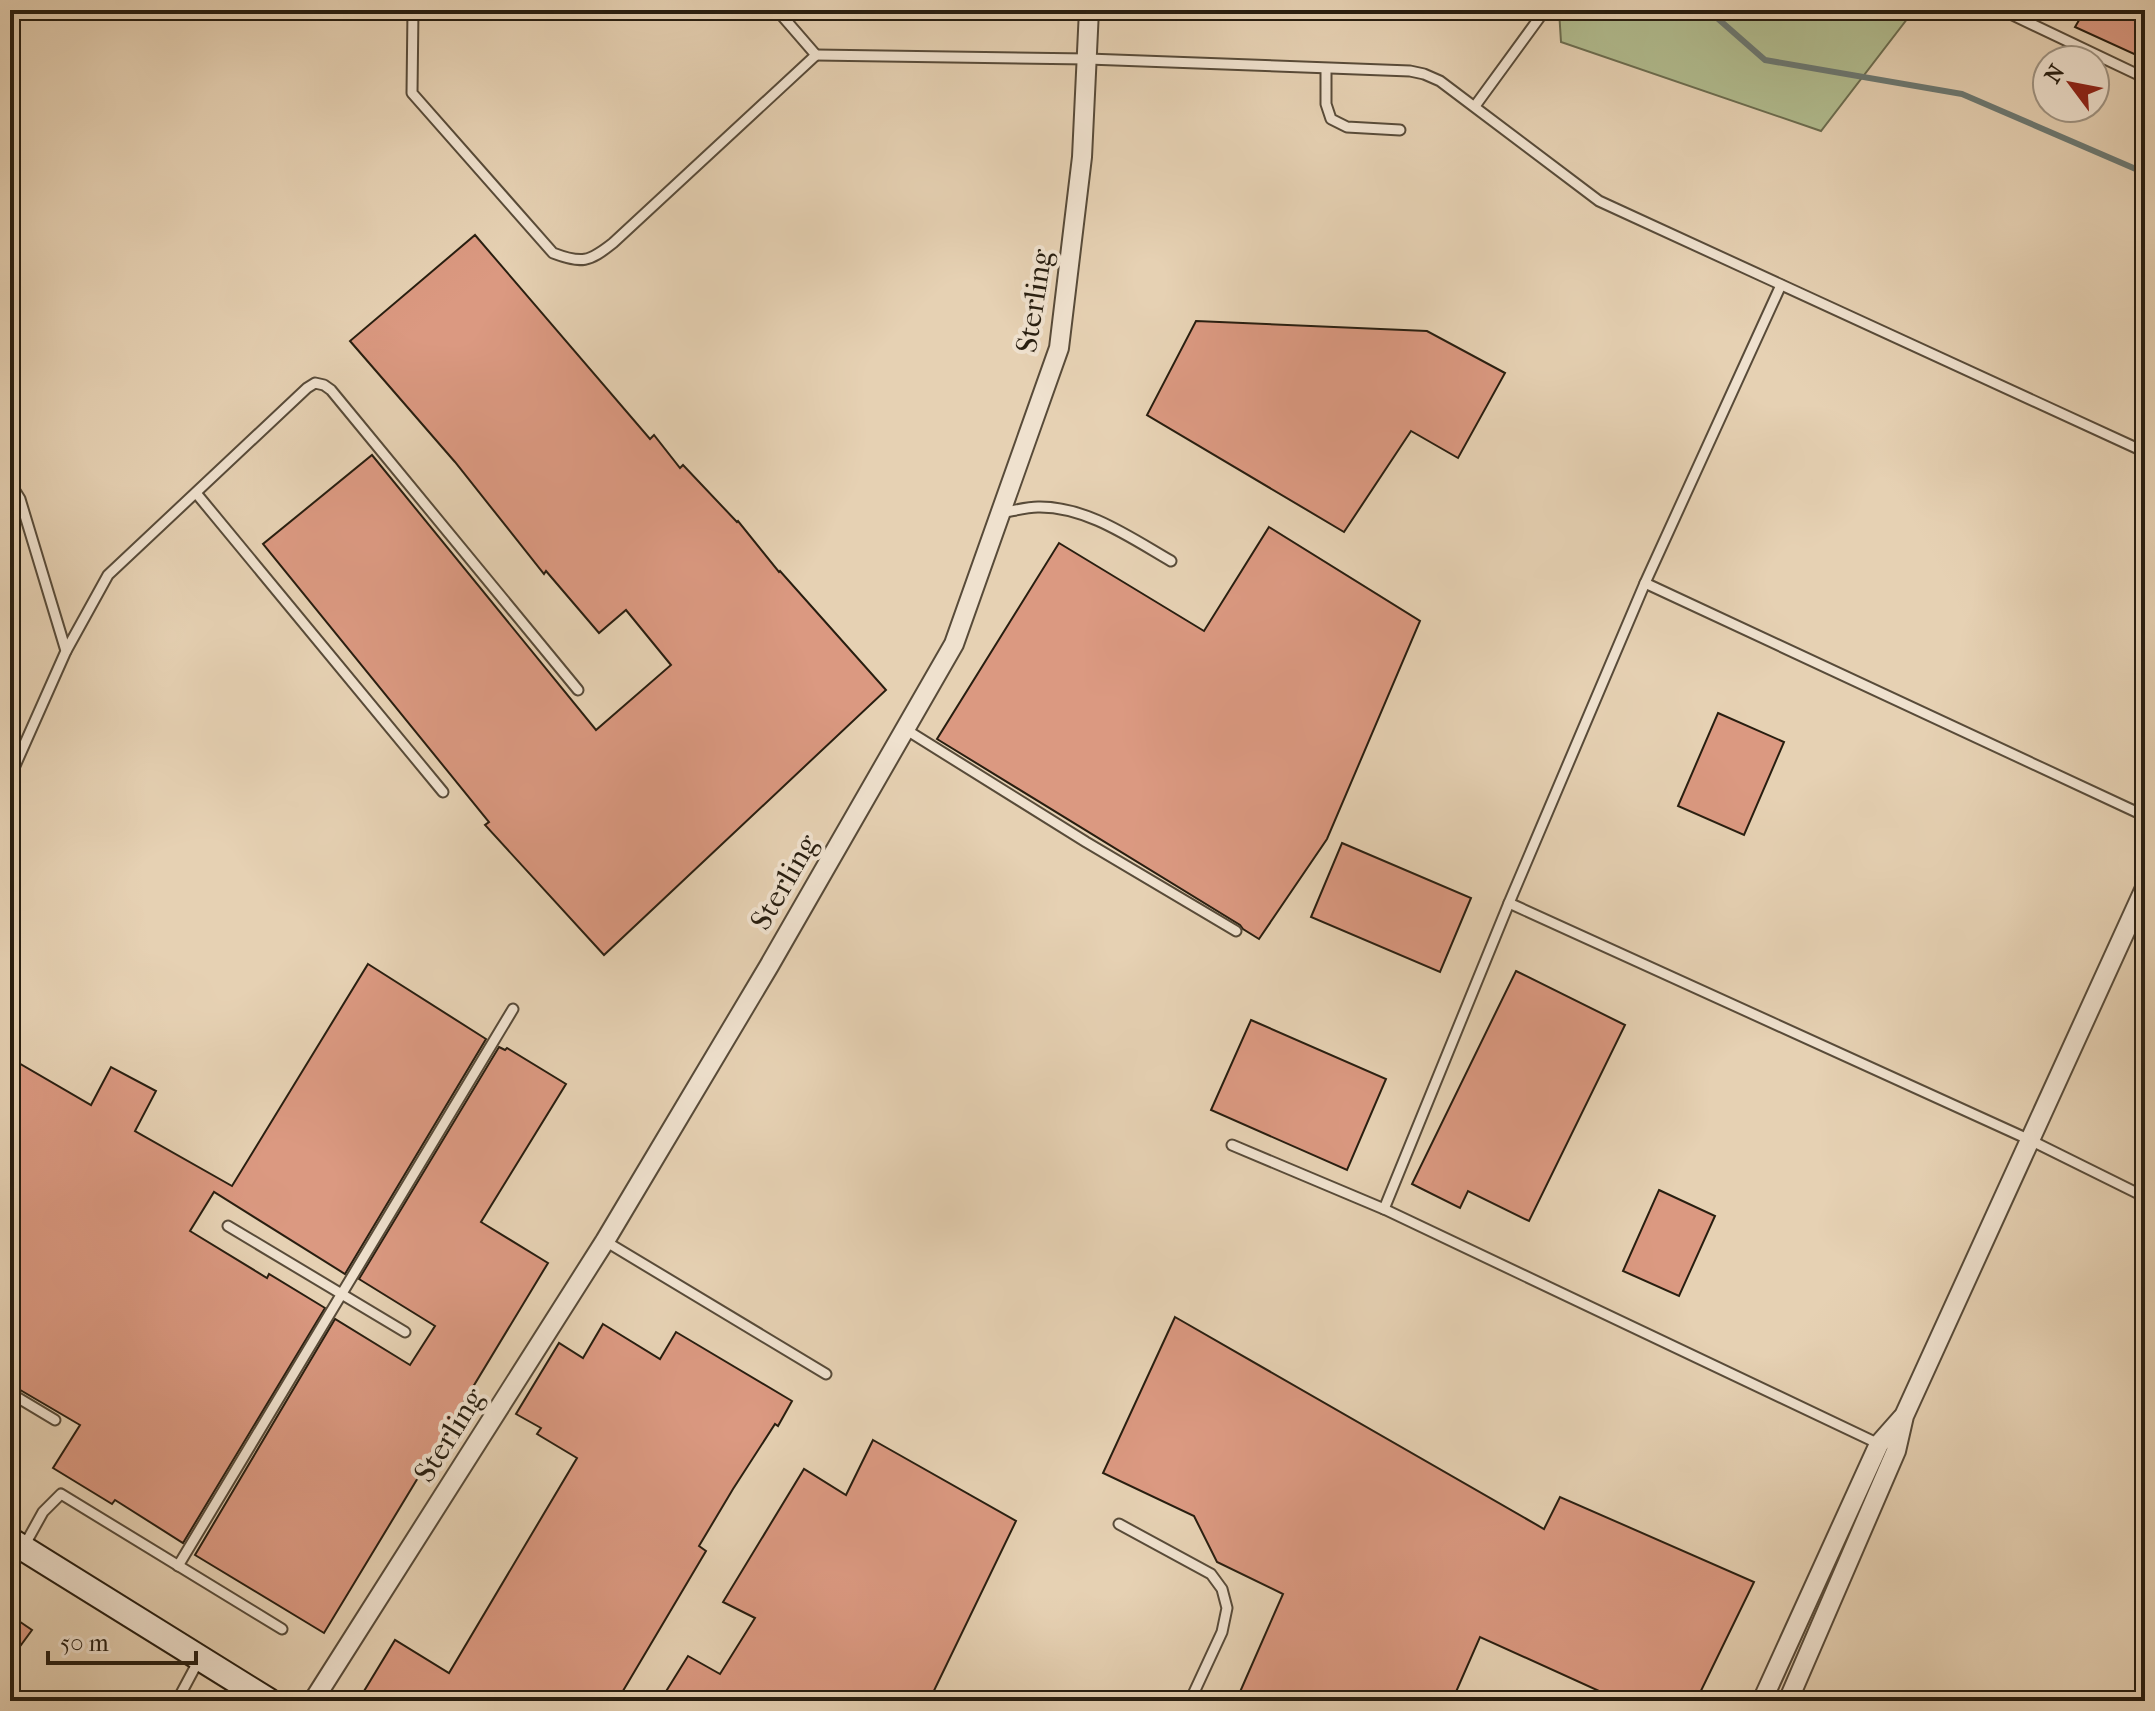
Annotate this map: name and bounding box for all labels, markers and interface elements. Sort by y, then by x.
north arrow [2031,44,2111,124]
text: N [2039,60,2070,88]
street label: Sterling [1009,246,1060,355]
street label: Sterling [743,828,826,936]
street label: Sterling [407,1381,492,1489]
scale bar [48,1615,196,1665]
text: 50 m [60,1629,109,1657]

